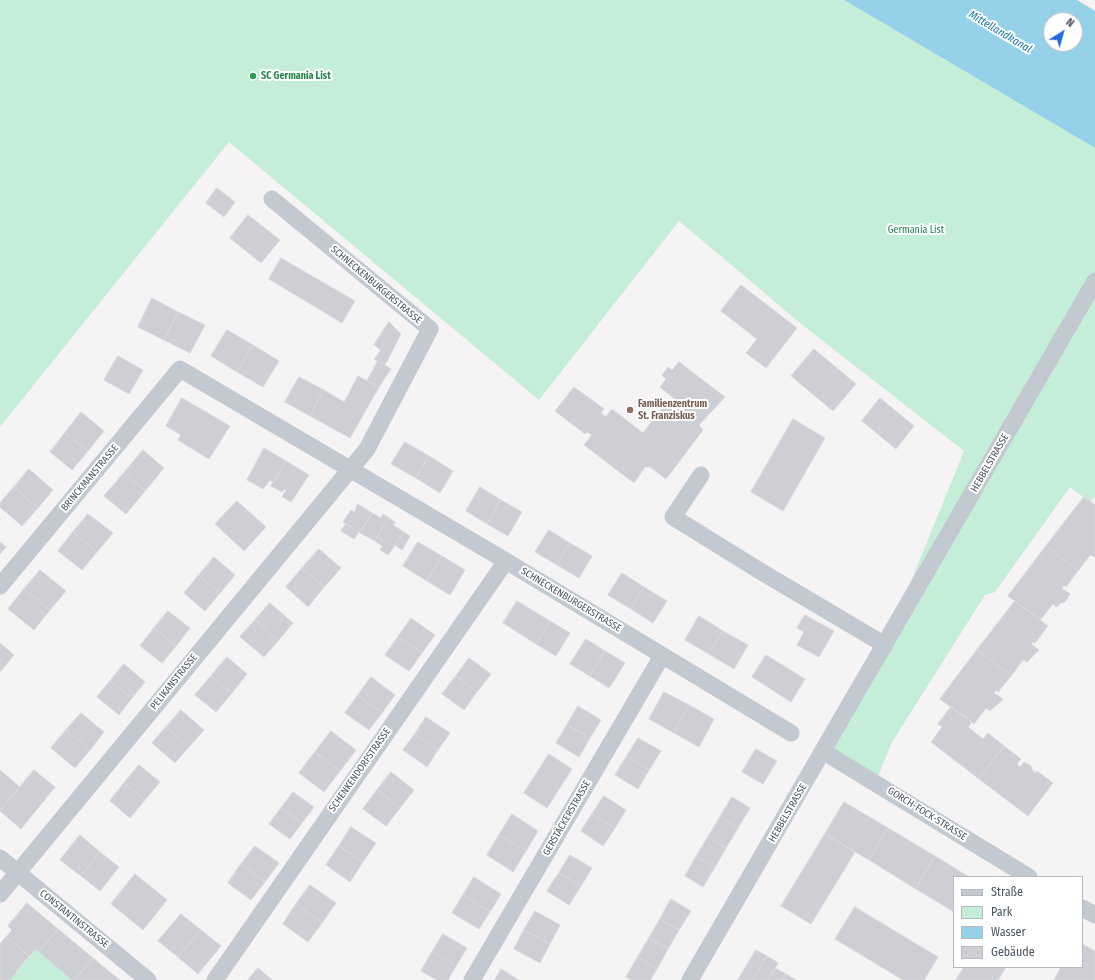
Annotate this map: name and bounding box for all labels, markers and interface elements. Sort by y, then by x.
water label: Mittellandkanal [966,8,1034,56]
north arrow [1043,12,1083,52]
text: N [1063,16,1076,30]
place label: SC Germania List [261,70,331,82]
marker: SC Germania List [248,71,258,81]
park label: Germania List [888,224,944,236]
street label: SCHNECKENBURGERSTRASSE [328,243,424,327]
place label: Familienzentrum St. Franziskus [638,398,707,422]
marker: Familienzentrum St. Franziskus [625,405,635,415]
street label: HEBBELSTRASSE [968,432,1012,494]
street label: BRINCKMANSTRASSE [59,442,121,514]
street label: SCHNECKENBURGERSTRASSE [519,565,623,635]
street label: PELIKANSTRASSE [148,652,200,712]
street label: SCHENKENDORFSTRASSE [327,726,393,814]
street label: GERSTÄCKERSTRASSE [541,778,593,858]
street label: HEBBELSTRASSE [766,782,810,844]
street label: GORCH-FOCK-STRASSE [885,785,969,843]
legend [953,876,1083,968]
text: Straße [991,885,1023,899]
street label: CONSTANTINSTRASSE [37,887,111,951]
text: Park [991,905,1012,919]
text: Wasser [991,925,1026,939]
text: Gebäude [991,945,1035,959]

